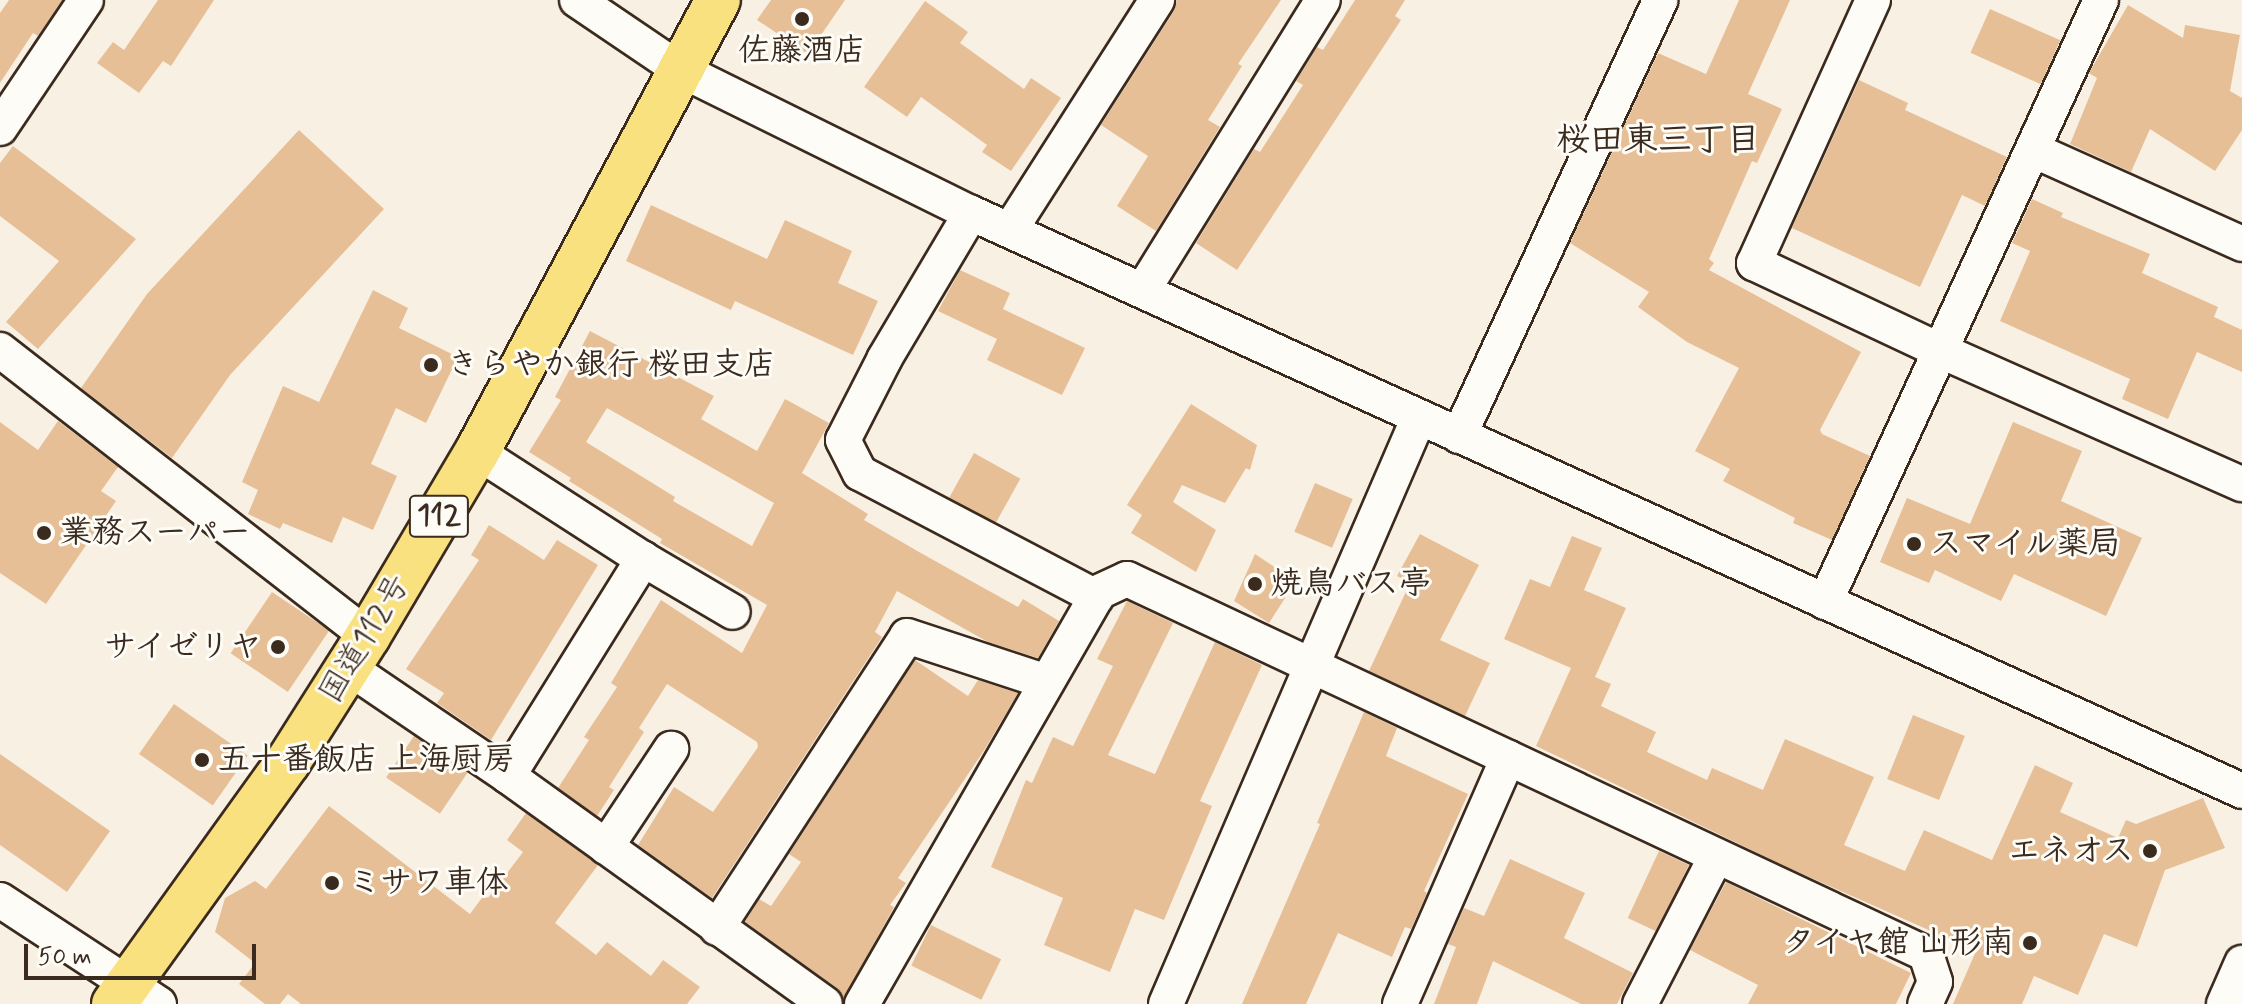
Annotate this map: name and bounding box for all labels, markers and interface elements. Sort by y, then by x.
marker: 佐藤酒店 [793,10,811,28]
place label: 佐藤酒店 [738,32,866,70]
district label: 桜田東三丁目 [1556,121,1760,161]
place label: きらやか銀行 桜田支店 [447,346,776,384]
marker: きらやか銀行 桜田支店 [422,356,440,374]
road number: 112 [407,490,471,542]
place label: 業務スーパー [60,514,251,552]
marker: 業務スーパー [35,524,53,542]
place label: スマイル薬局 [1930,525,2122,563]
marker: スマイル薬局 [1905,535,1923,553]
place label: 焼鳥バス亭 [1271,565,1431,603]
street label: 国道112号 [312,568,418,710]
marker: 焼鳥バス亭 [1246,575,1264,593]
place label: サイゼリヤ [102,628,262,666]
marker: サイゼリヤ [269,638,287,656]
place label: 五十番飯店 上海厨房 [218,741,515,779]
marker: 五十番飯店 上海厨房 [193,751,211,769]
place label: エネオス [2006,832,2134,870]
marker: エネオス [2141,842,2159,860]
place label: ミサワ車体 [348,864,508,902]
marker: ミサワ車体 [323,874,341,892]
place label: タイヤ館 山形南 [1781,924,2014,962]
scale bar [28,928,260,978]
marker: タイヤ館 山形南 [2021,934,2039,952]
text: 50 m [38,942,92,973]

